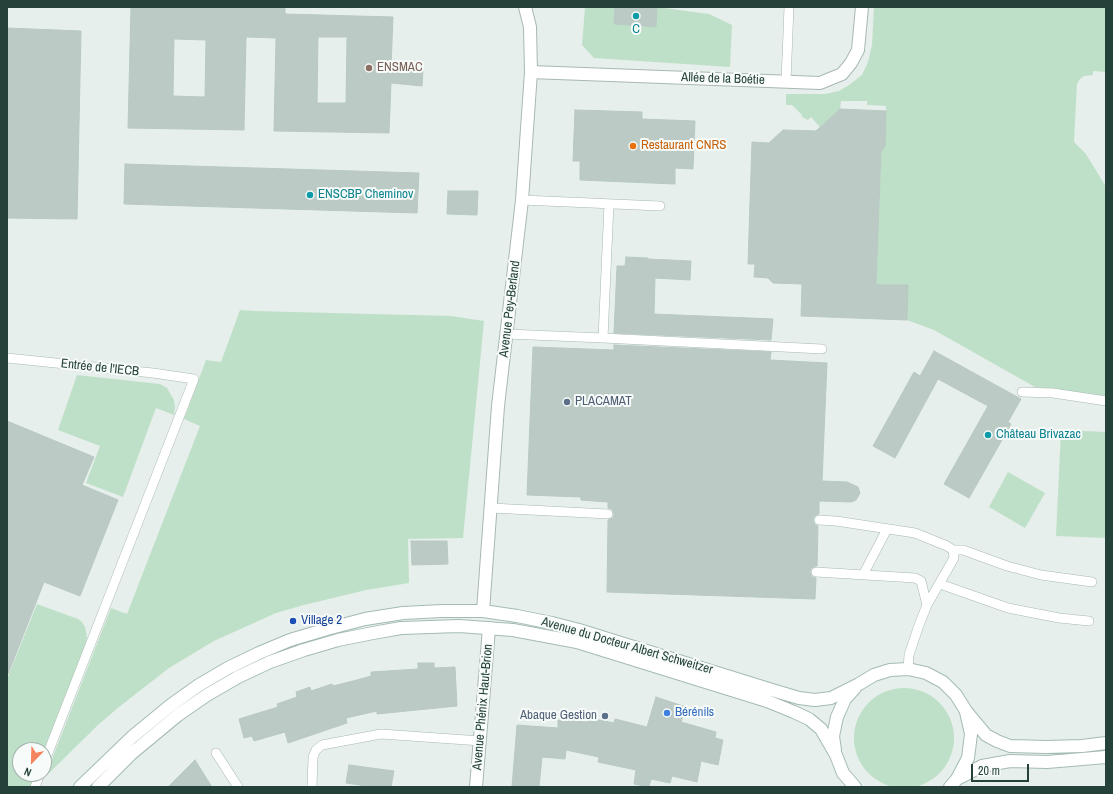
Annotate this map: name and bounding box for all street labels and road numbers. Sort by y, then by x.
street label: Allée de la Boétie [681,70,765,88]
street label: Avenue Pey-Berland [496,260,524,358]
street label: Entrée de l'IECB [60,356,140,380]
street label: Avenue du Docteur Albert Schweitzer [539,614,715,678]
street label: Avenue Phénix Haut-Brion [470,643,496,771]

